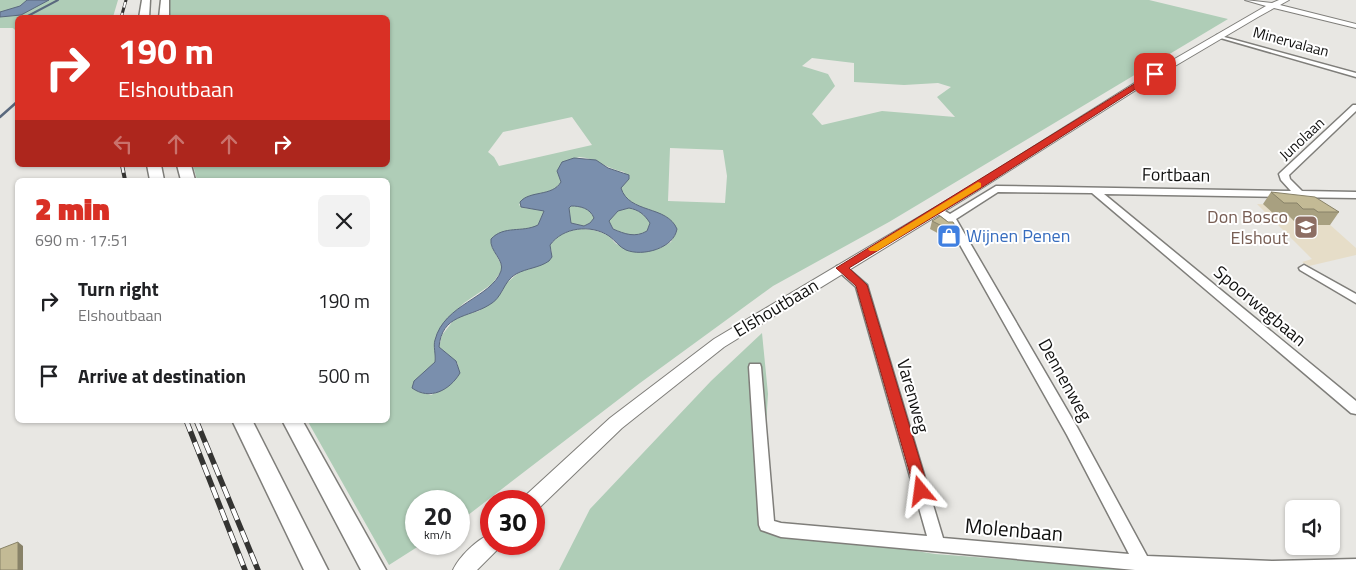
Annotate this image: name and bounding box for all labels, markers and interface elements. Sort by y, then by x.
street label: Minervalaan [1251,20,1332,63]
text: 190 m [118,24,214,78]
icon: right [35,35,100,100]
pin [1134,53,1176,95]
icon: arrive [1141,60,1169,88]
text: Elshoutbaan [118,72,234,106]
street label: Junolaan [1274,112,1330,166]
icon: left [109,130,137,158]
icon: ahead [162,130,190,158]
icon: ahead [215,130,243,158]
icon: right [268,130,296,158]
street label: Fortbaan [1142,160,1210,189]
text: 2 min [35,186,110,232]
button: close [318,195,370,247]
place label: Don Bosco Elshout [1207,203,1289,251]
school or university icon: Don Bosco Elshout [1293,214,1319,240]
place label: Wijnen Penen [966,222,1070,249]
shop icon: Wijnen Penen [936,223,962,249]
text: 690 m · 17:51 [35,228,129,252]
street label: Spoorwegbaan [1208,259,1313,352]
street label: Elshoutbaan [728,272,823,344]
text: Turn right [78,274,159,303]
text: 190 m [318,286,370,315]
icon: right [35,287,63,315]
text: Elshoutbaan [78,303,162,327]
street label: Dennenweg [1032,334,1099,426]
street label: Varenweg [890,356,937,436]
text: Arrive at destination [78,361,246,390]
text: 500 m [318,361,370,390]
icon: arrive [35,362,63,390]
position arrow [894,464,946,516]
speed limit sign: 30 [480,490,545,555]
text: 20 [423,497,452,535]
map controls [1285,500,1340,555]
button: sound [1285,500,1340,555]
street label: Molenbaan [964,509,1065,549]
text: km/h [424,525,451,544]

